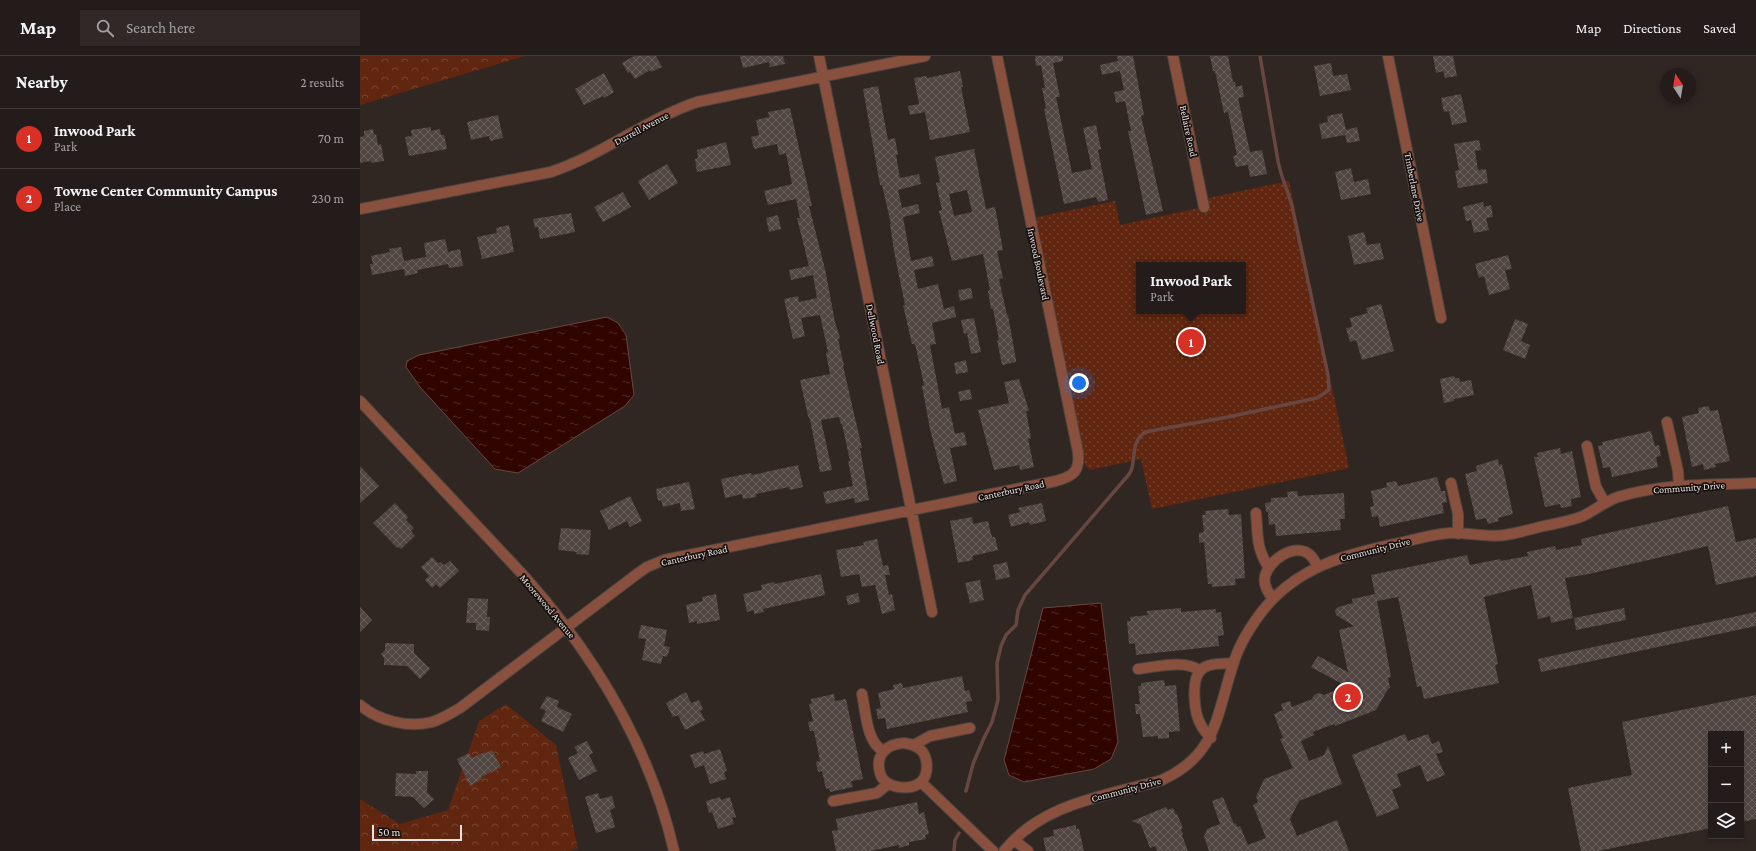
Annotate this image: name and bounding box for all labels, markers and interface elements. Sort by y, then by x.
search box [80,10,360,46]
text: Map [20,17,56,38]
icon: search [94,17,116,39]
text: Search here [126,20,195,36]
text: Map [1576,20,1601,36]
text: Directions [1623,20,1681,36]
text: Saved [1703,20,1736,36]
north arrow [1660,68,1696,104]
text: Nearby [16,73,68,92]
text: 2 results [301,75,344,90]
street label: Bellaire Road [1178,104,1199,159]
street label: Durrell Avenue [612,109,671,147]
text: Inwood Park [54,123,135,139]
text: 1 [27,131,31,146]
text: 70 m [318,131,344,146]
text: Park [54,139,77,154]
street label: Timberlane Drive [1402,152,1427,223]
text: Towne Center Community Campus [54,183,277,199]
text: 2 [26,191,32,206]
text: 230 m [311,191,344,206]
text: Place [54,199,81,214]
street label: Inwood Boulevard [1026,227,1052,302]
popup [1136,262,1246,314]
text: Inwood Park [1150,273,1232,289]
text: Park [1150,289,1173,304]
street label: Dellwood Road [864,303,887,366]
pin: 1 [1178,327,1204,357]
your location [1069,373,1089,393]
street label: Canterbury Road [977,478,1046,503]
street label: Community Drive [1653,479,1726,495]
street label: Community Drive [1339,535,1412,563]
street label: Canterbury Road [660,543,729,568]
street label: Moorewood Avenue [518,572,578,641]
pin: 2 [1335,682,1361,712]
map controls [1708,731,1744,839]
button: + [1708,731,1744,767]
button: − [1708,767,1744,803]
street label: Community Drive [1090,775,1163,804]
button: layers [1708,803,1744,839]
scale bar [372,823,462,842]
text: 50 m [378,826,400,838]

